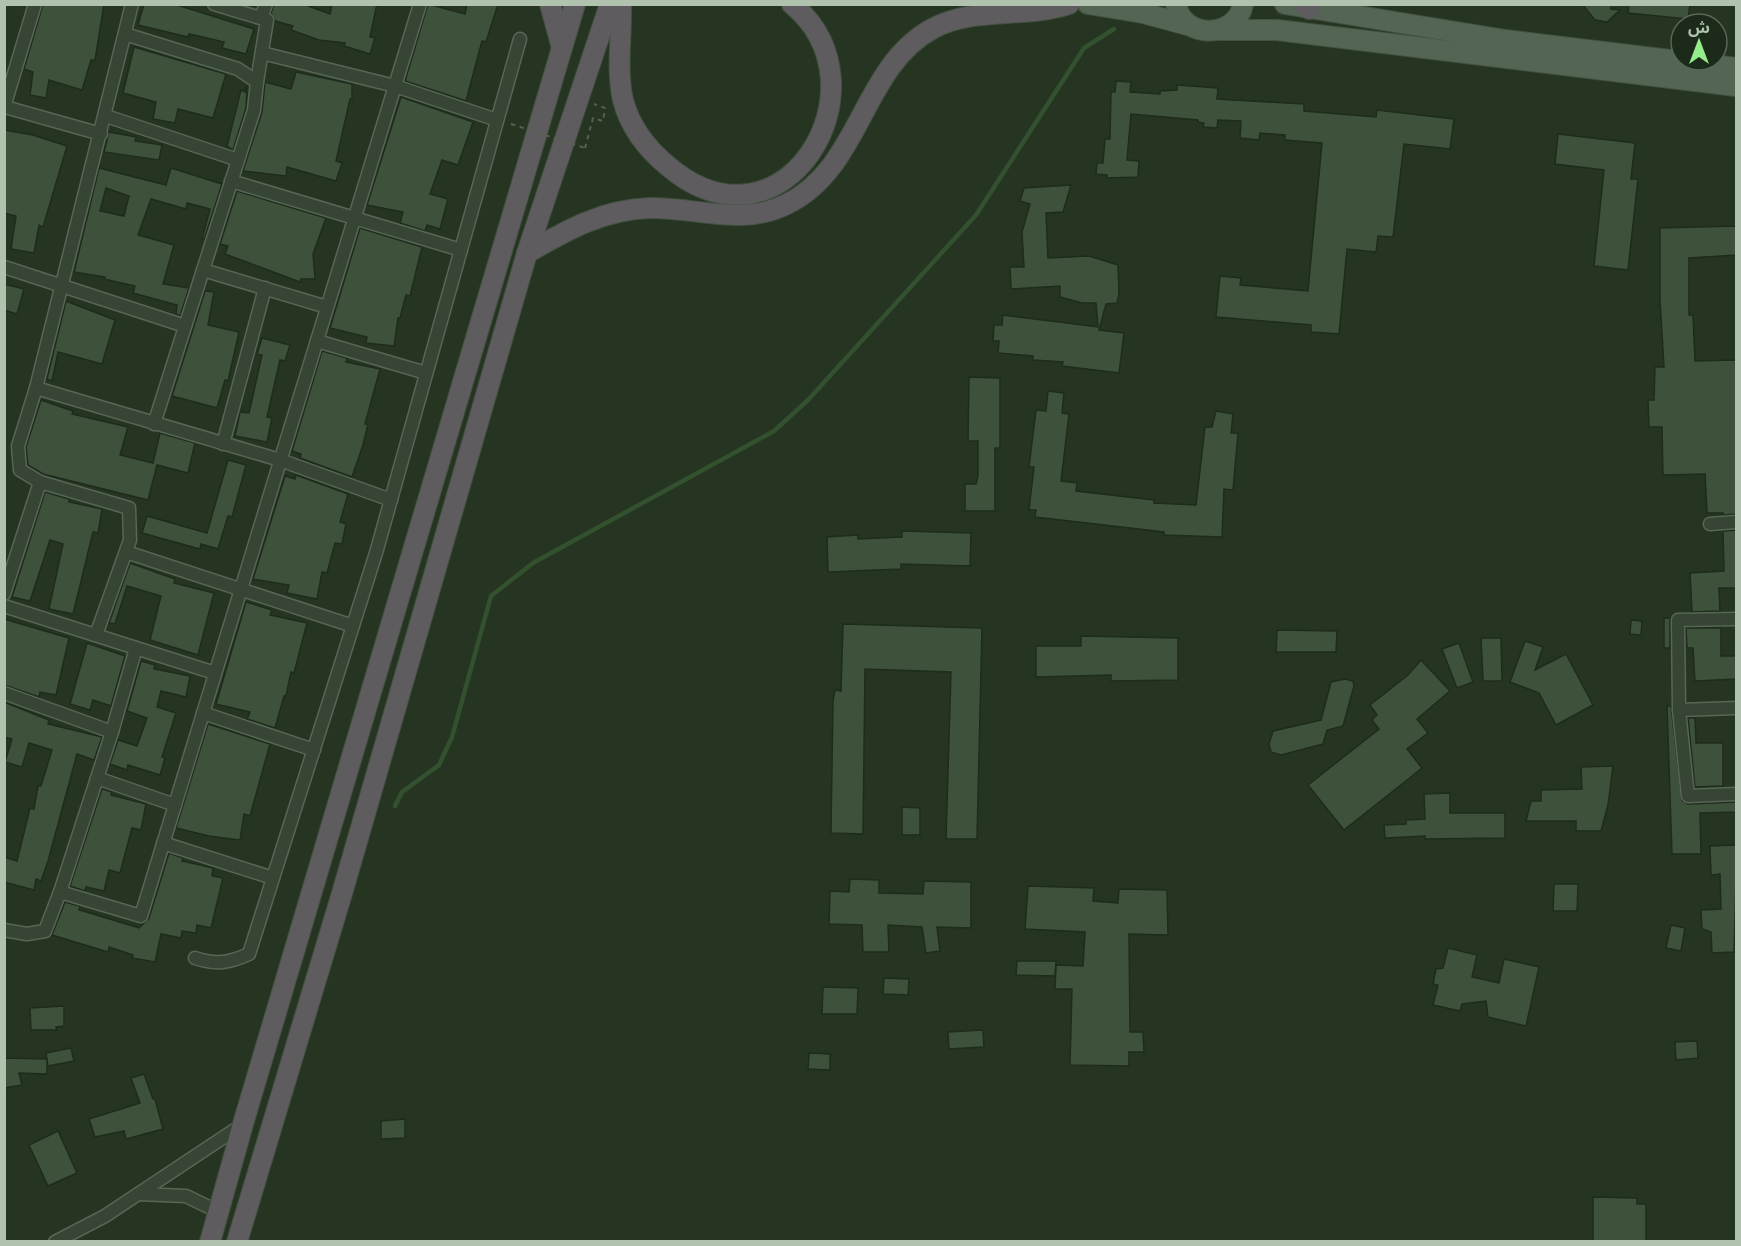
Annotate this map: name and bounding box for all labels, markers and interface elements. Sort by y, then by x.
north arrow [1669,12,1729,72]
text: ش [1688,16,1710,38]

